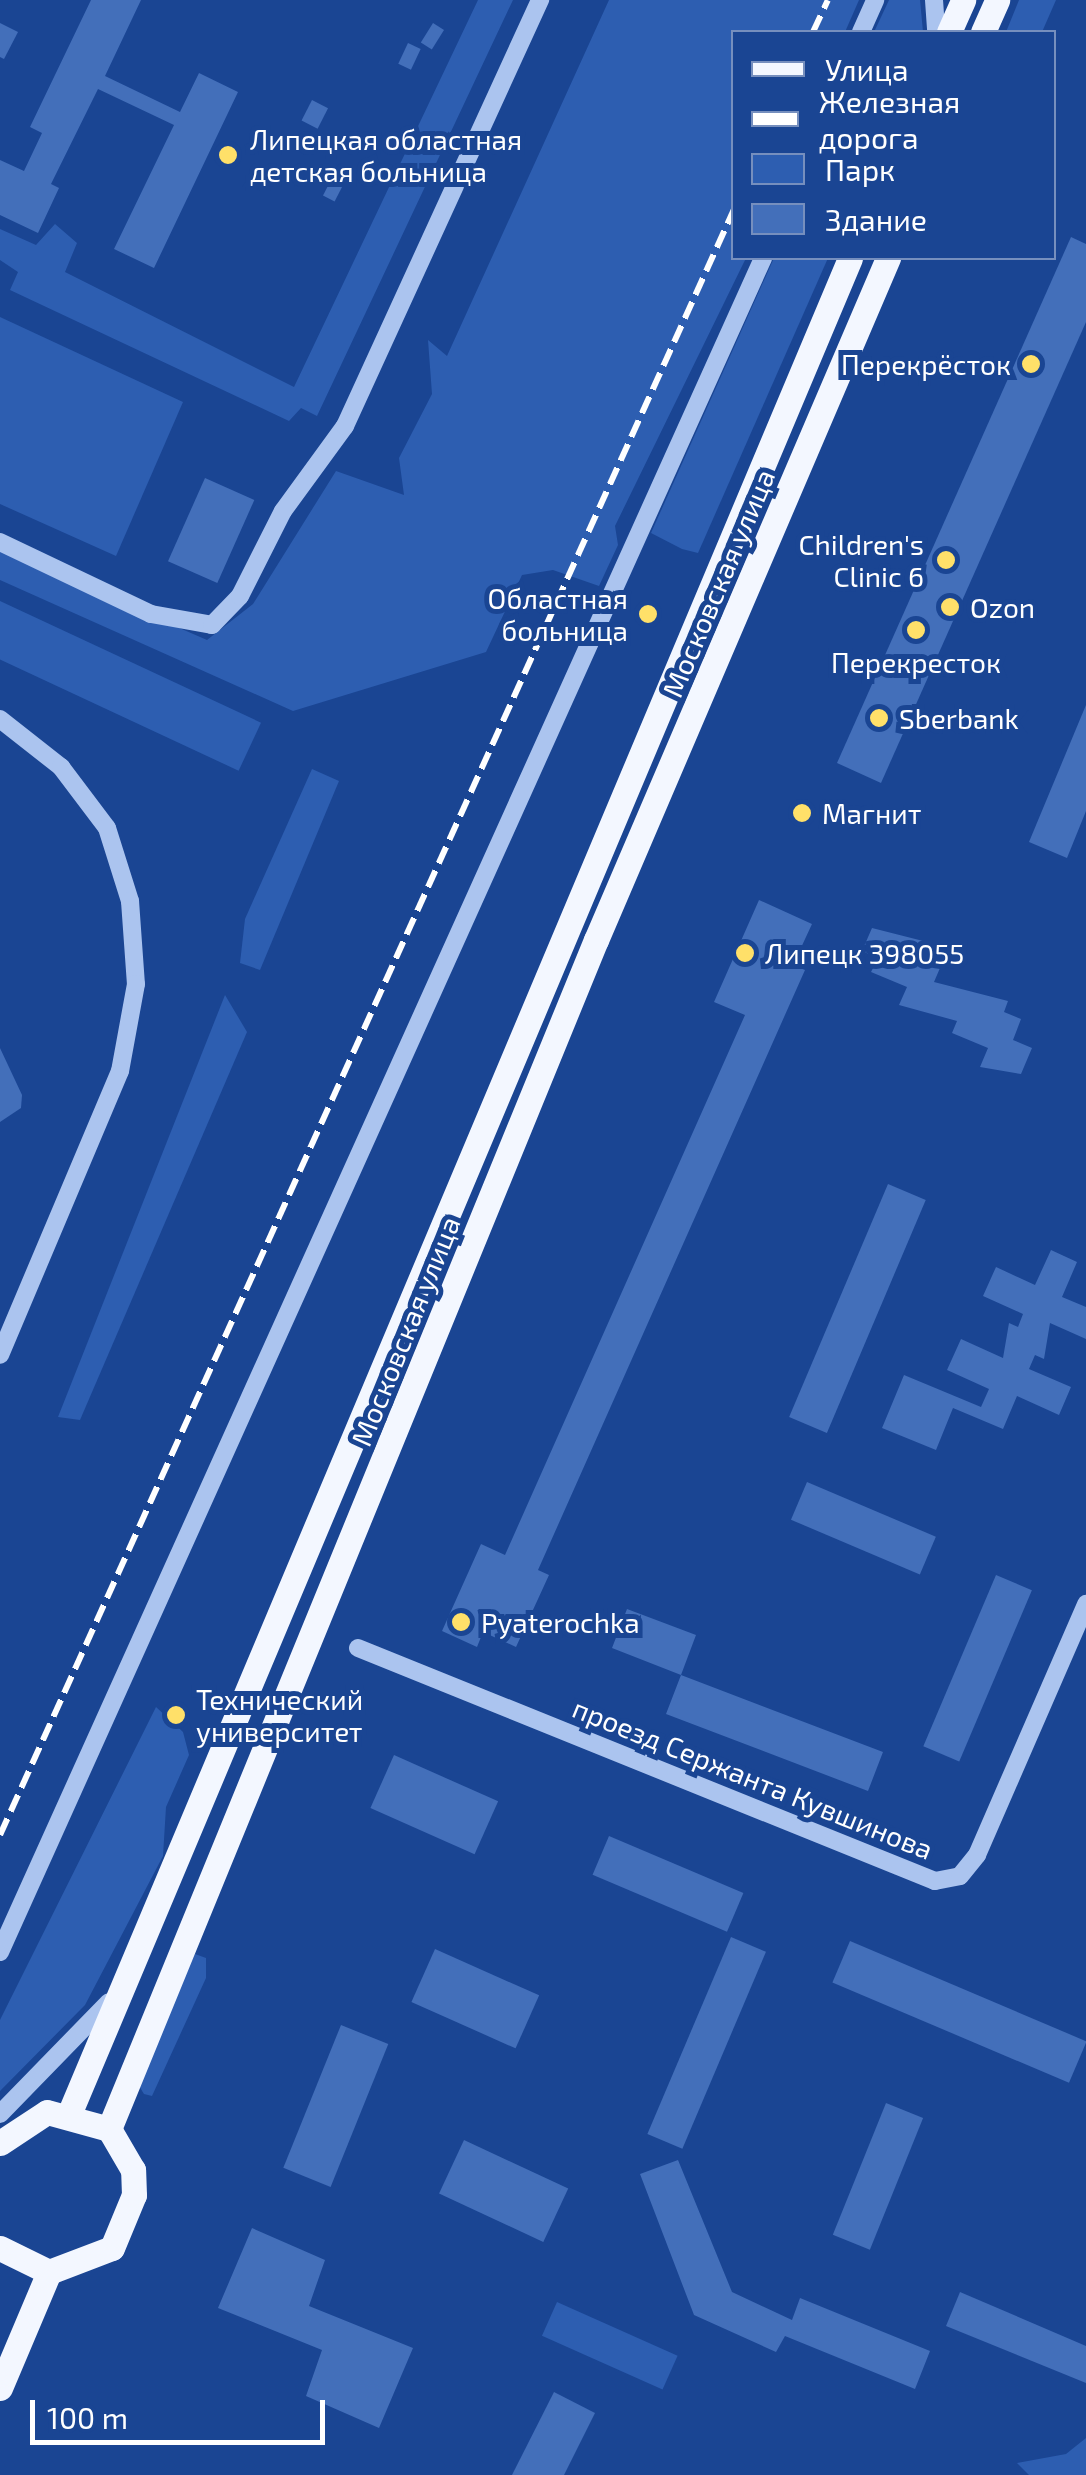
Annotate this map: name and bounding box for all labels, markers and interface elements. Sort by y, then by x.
legend [731,30,1056,260]
text: Улица [825,51,909,87]
text: Железная дорога [819,83,960,155]
place label: Липецкая областная детская больница [250,122,522,188]
marker: Липецкая областная детская больница [215,142,241,168]
text: Парк [825,151,895,187]
text: Здание [825,201,927,237]
place label: Перекрёсток [841,347,1011,381]
marker: Перекрёсток [1020,353,1042,375]
street label: Московская улица [655,464,781,702]
place label: Children's Clinic 6 [799,527,924,593]
marker: Children's Clinic 6 [933,547,959,573]
place label: Областная больница [488,581,628,647]
place label: Ozon [970,590,1035,624]
marker: Ozon [939,596,961,618]
marker: Областная больница [637,603,659,625]
marker: Перекресток [905,619,927,641]
place label: Перекресток [831,645,1001,679]
place label: Sberbank [899,701,1019,735]
marker: Sberbank [868,707,890,729]
place label: Магнит [822,796,921,830]
marker: Магнит [791,802,813,824]
place label: Липецк 398055 [765,936,964,970]
marker: Липецк 398055 [734,942,756,964]
street label: Московская улица [344,1211,466,1451]
place label: Pyaterochka [481,1605,640,1639]
marker: Pyaterochka [450,1611,472,1633]
place label: Технический университет [196,1682,363,1748]
street label: проезд Сержанта Кувшинова [568,1690,938,1866]
marker: Технический университет [165,1704,187,1726]
scale bar [35,2380,330,2442]
text: 100 m [47,2399,128,2435]

